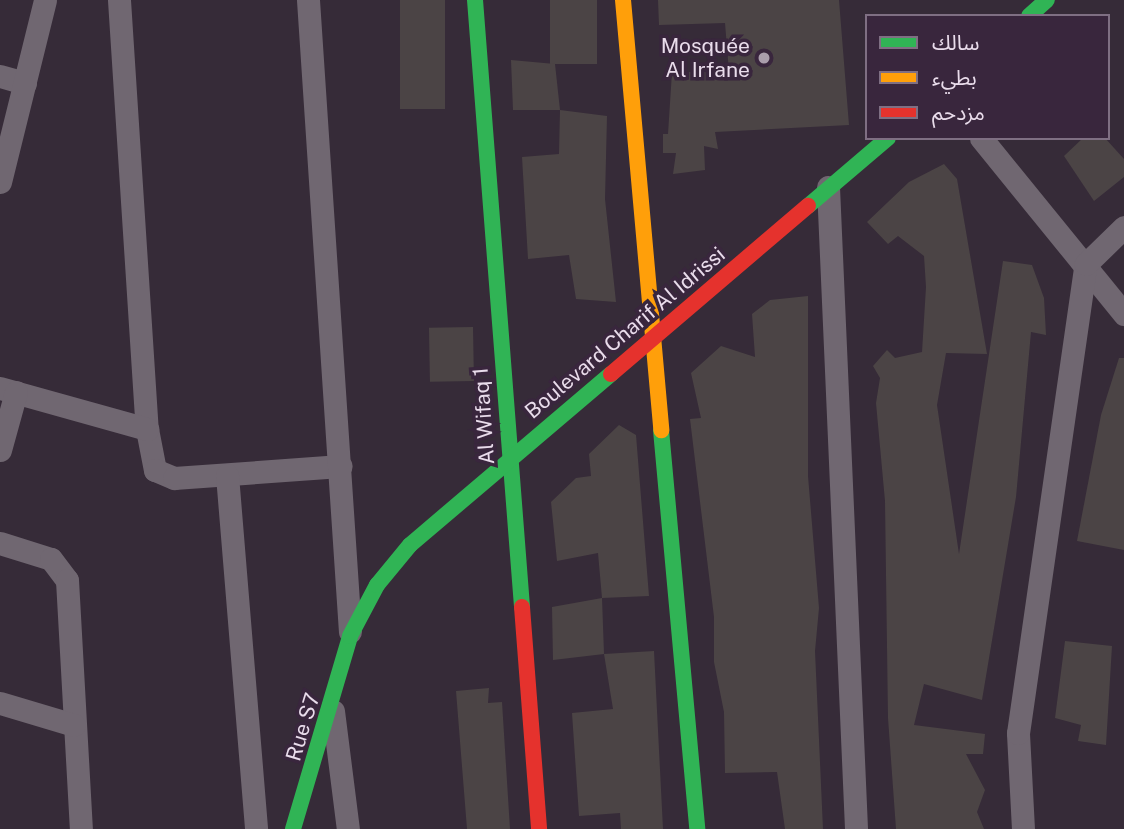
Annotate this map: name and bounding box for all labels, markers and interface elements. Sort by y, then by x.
legend [865,14,1110,140]
text: سالك [932,30,979,55]
place label: Mosquée Al Irfane [661,33,750,83]
marker: Mosquée Al Irfane [756,50,772,66]
text: بطيء [932,65,977,90]
text: مزدحم [932,100,985,125]
street label: Boulevard Charif Al Idrissi [520,242,730,424]
street label: Al Wifaq 1 [468,366,500,466]
street label: Rue S7 [281,690,325,764]

